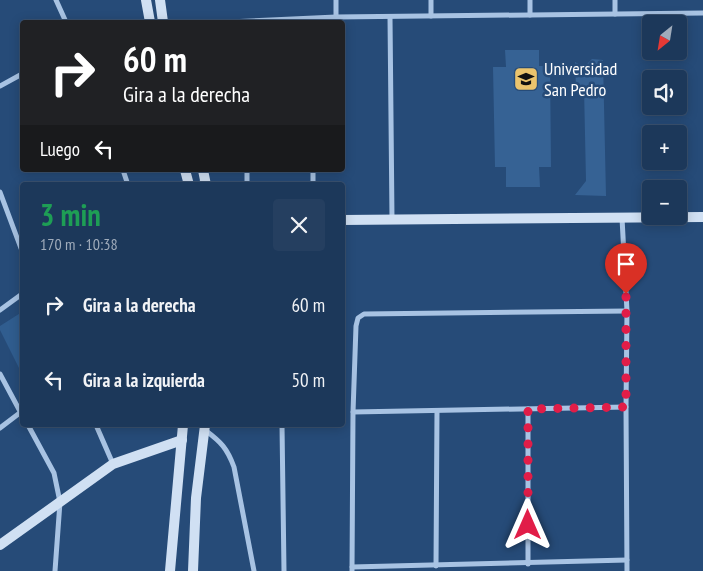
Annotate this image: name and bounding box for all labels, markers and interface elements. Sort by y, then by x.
north arrow [642,15,688,60]
map controls [642,15,687,225]
text: 60 m [123,36,187,82]
icon: right [40,40,105,105]
place label: Universidad San Pedro [544,57,617,101]
school or university icon: Universidad San Pedro [513,66,539,92]
button: sound [642,70,687,115]
text: Gira a la derecha [123,80,250,108]
button: + [642,125,687,170]
icon: left [90,135,118,163]
text: Luego [40,137,80,161]
button: − [642,180,687,225]
text: 3 min [40,195,101,234]
button: close [273,199,325,251]
text: 170 m · 10:38 [40,234,118,254]
pin [605,243,647,294]
icon: arrive [612,250,640,278]
icon: right [40,291,68,319]
text: Gira a la derecha [83,293,196,317]
text: 60 m [292,293,325,317]
icon: left [40,366,68,394]
text: Gira a la izquierda [83,368,205,392]
text: 50 m [292,368,325,392]
position arrow [501,498,553,550]

